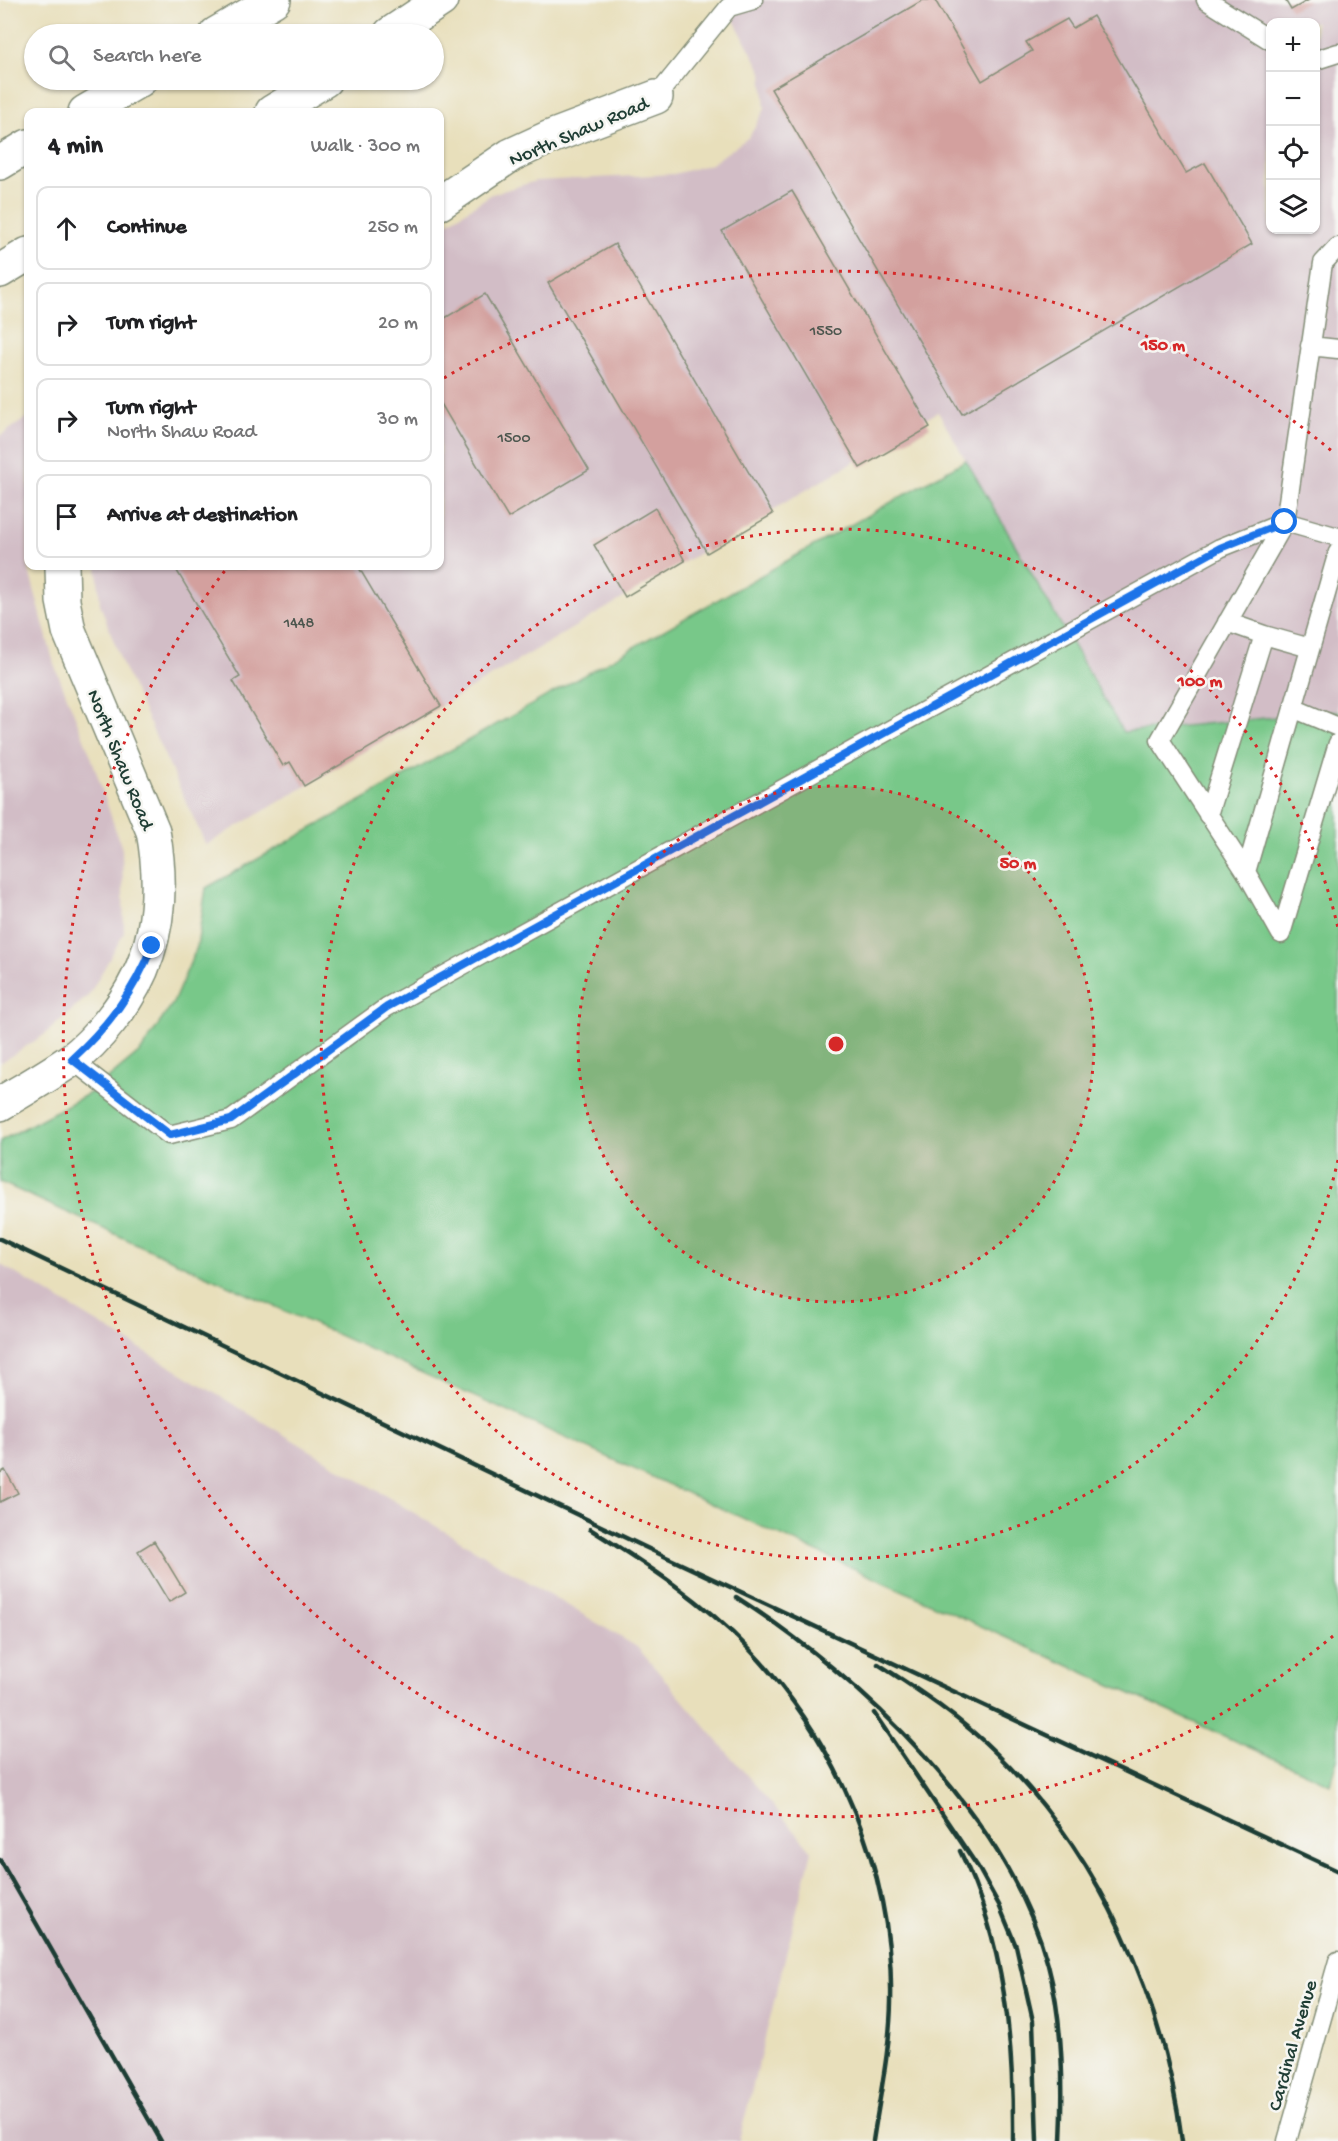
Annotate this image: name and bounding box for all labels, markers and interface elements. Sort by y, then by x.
map controls [1266,18,1320,234]
button: + [1266,18,1320,72]
search box [24,24,444,90]
icon: search [45,41,78,74]
text: Search here [93,44,201,70]
button: − [1266,72,1320,126]
street label: North Shaw Road [506,93,655,173]
button: locate [1266,126,1320,180]
text: 4 min [48,132,103,163]
text: Walk · 300 m [311,136,420,159]
button: layers [1266,180,1320,234]
icon: ahead [50,212,83,245]
text: Continue [107,215,187,241]
text: 250 m [367,217,418,240]
icon: right [50,308,83,341]
text: Turn right [107,311,195,337]
text: 20 m [378,313,418,336]
house number: 1550 [809,323,842,342]
text: 150 m [1140,336,1185,357]
text: Turn right [107,396,195,422]
icon: right [50,404,83,437]
text: 30 m [377,409,418,432]
text: North Shaw Road [107,422,256,445]
house number: 1500 [496,430,531,449]
icon: arrive [50,500,83,533]
text: Arrive at destination [107,503,297,529]
route start [1271,508,1297,534]
house number: 1448 [283,615,314,634]
text: 100 m [1177,672,1223,693]
street label: North Shaw Road [80,687,158,836]
text: 50 m [1000,854,1037,875]
route end [138,932,164,958]
centre of rings [826,1034,846,1054]
street label: Cardinal Avenue [1265,1977,1324,2114]

